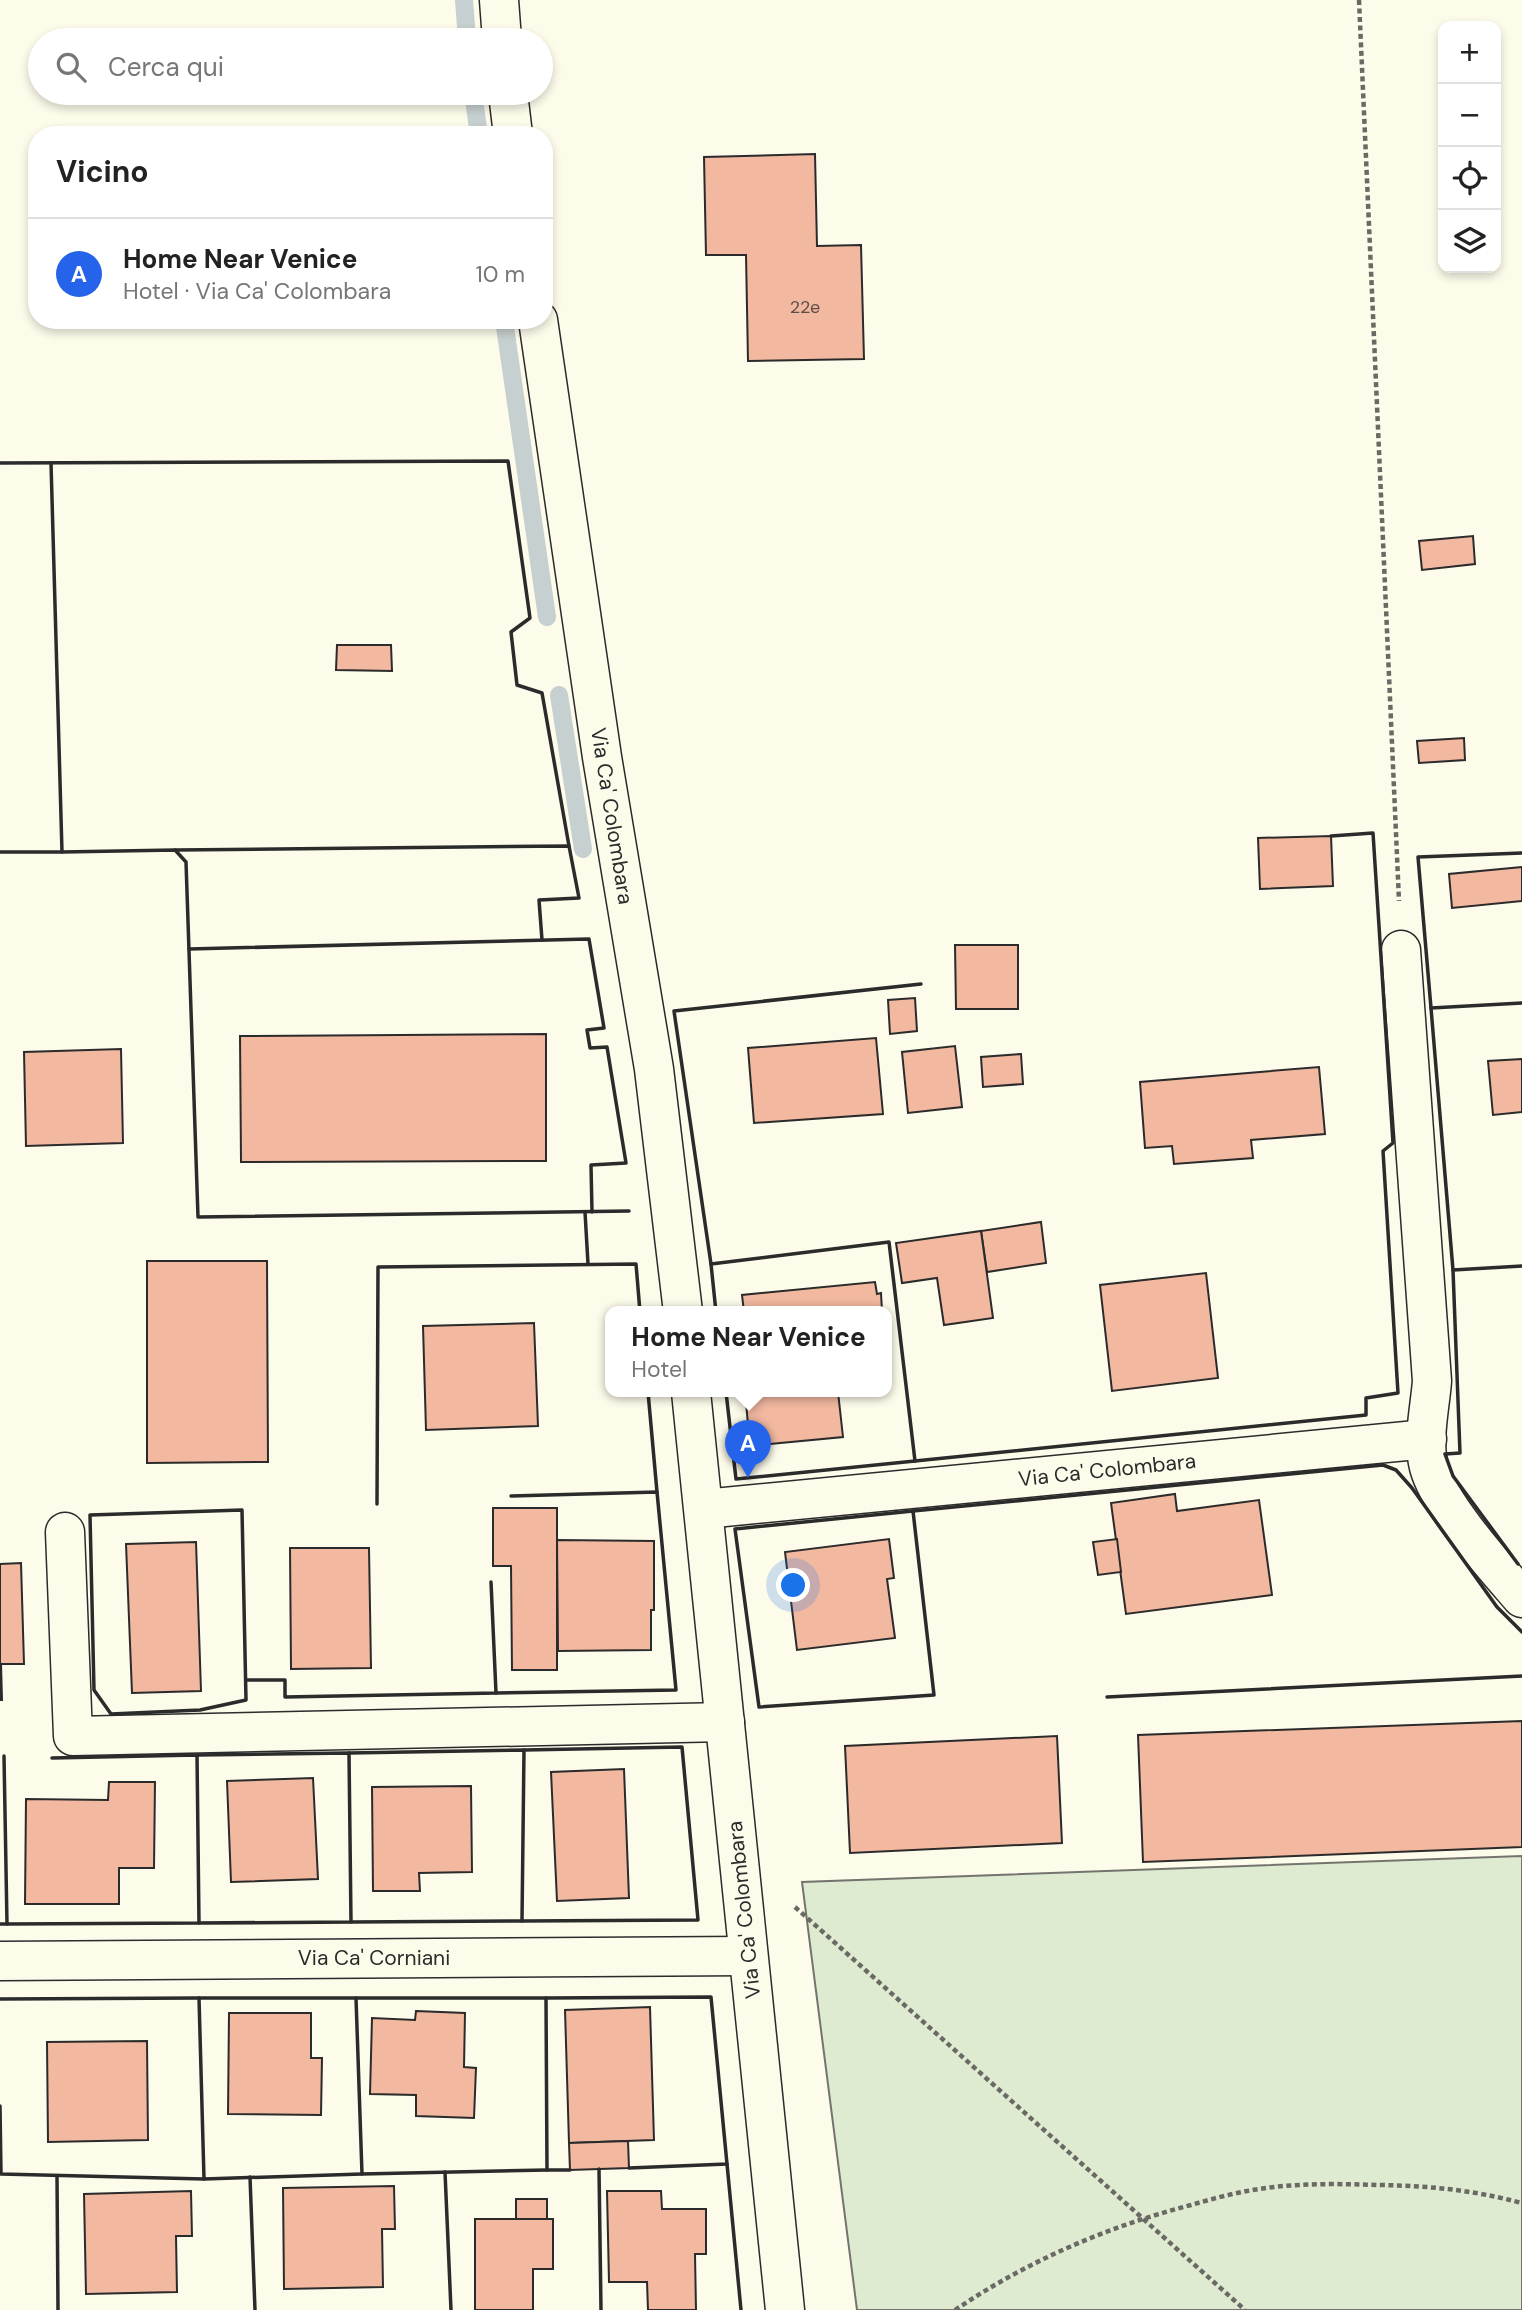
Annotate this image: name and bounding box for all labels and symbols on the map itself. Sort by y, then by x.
house number: 22e [790,295,820,319]
street label: Via Ca' Colombara [584,726,640,906]
pin: A [725,1420,771,1478]
street label: Via Ca' Colombara [1017,1447,1197,1493]
your location [776,1568,810,1602]
street label: Via Ca' Colombara [721,1820,767,2000]
street label: Via Ca' Corniani [298,1944,450,1972]

